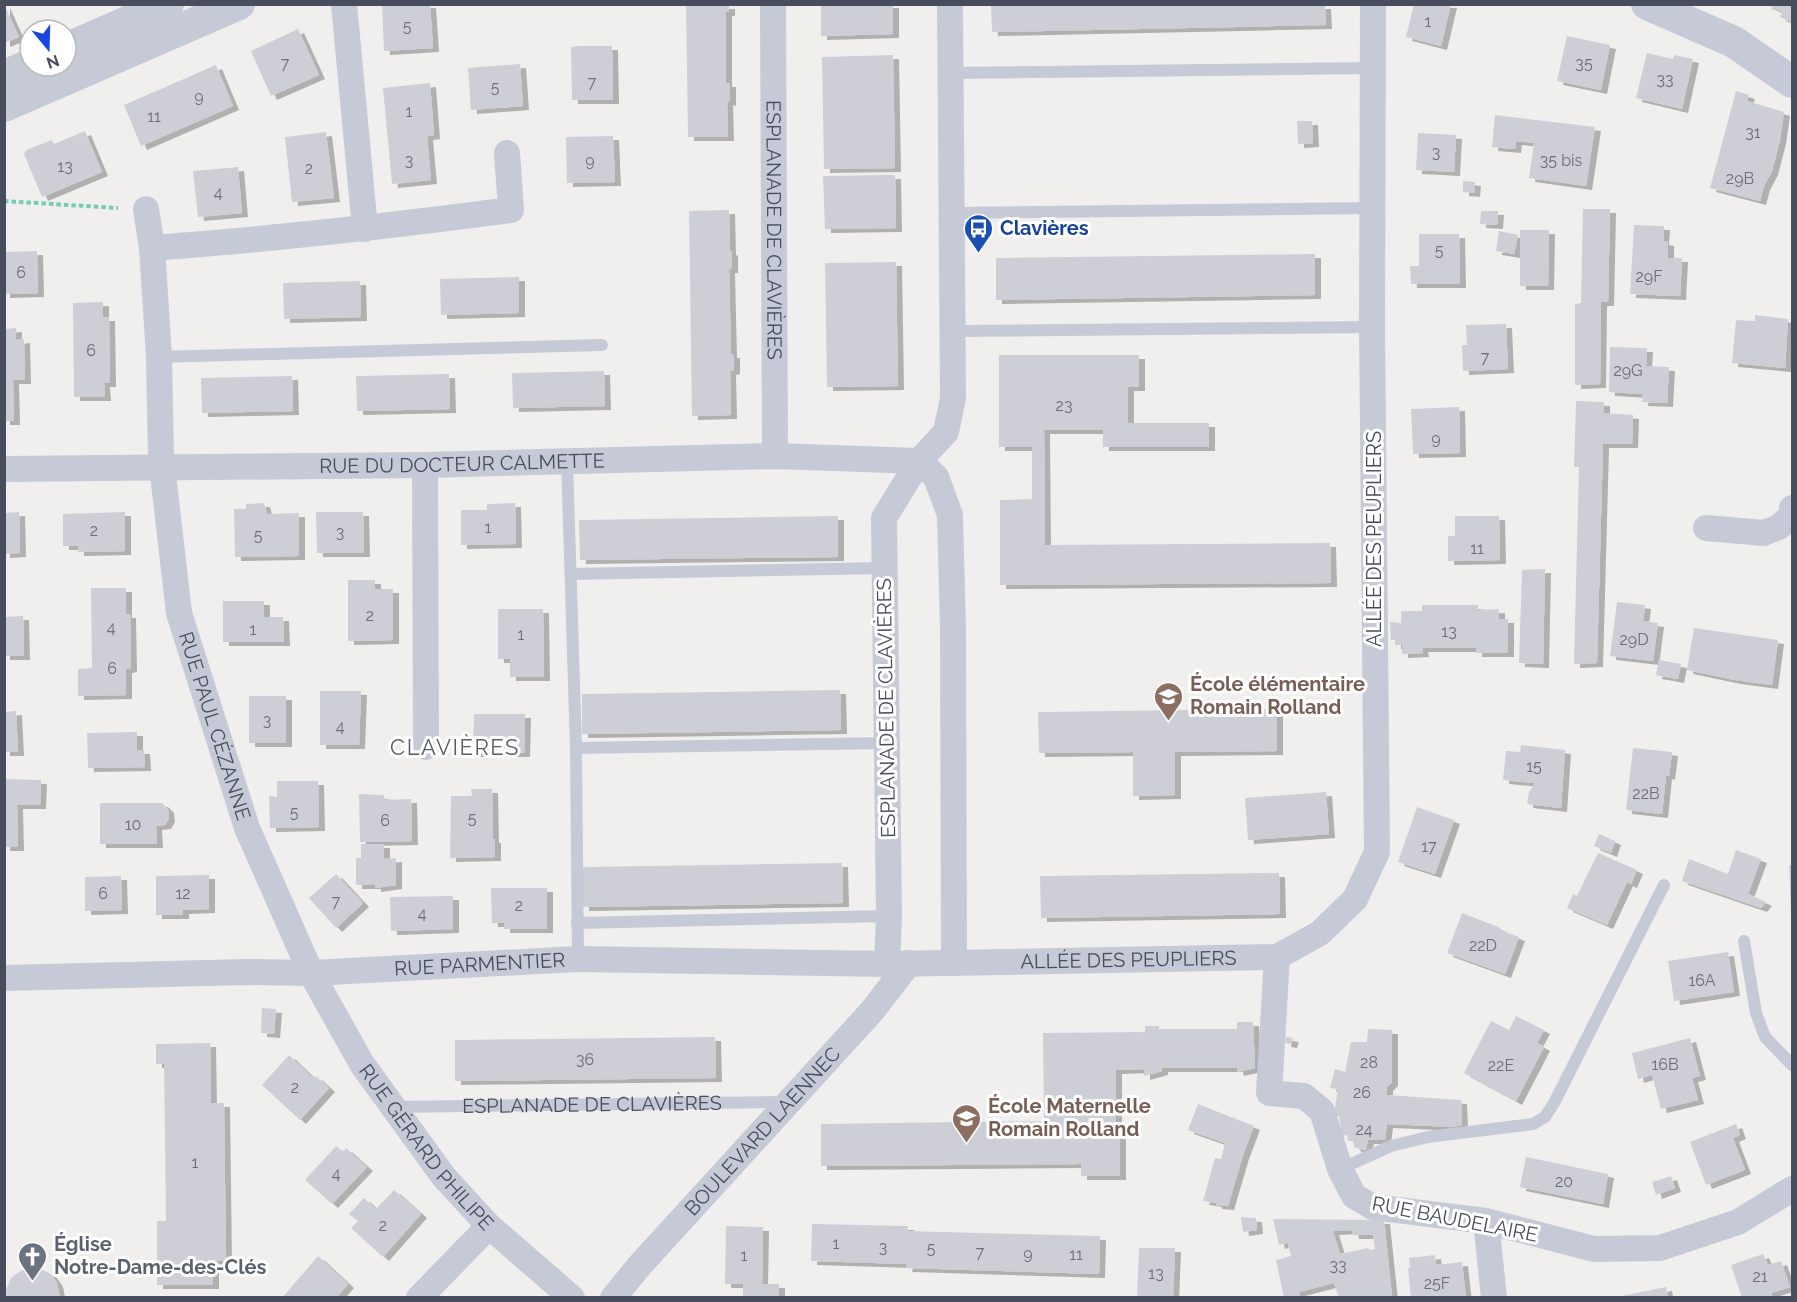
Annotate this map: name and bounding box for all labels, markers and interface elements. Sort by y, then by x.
house number: 1 [1425,12,1432,31]
house number: 5 [403,17,412,36]
north arrow [18,18,78,78]
text: N [44,51,62,73]
house number: 7 [281,54,290,73]
house number: 35 [1575,54,1593,73]
house number: 33 [1656,70,1674,89]
house number: 7 [588,73,597,92]
house number: 5 [491,78,500,97]
house number: 9 [194,87,204,106]
street label: ESPLANADE DE CLAVIÈRES [761,100,787,360]
house number: 1 [406,102,413,121]
house number: 11 [147,107,161,126]
house number: 31 [1745,123,1761,142]
house number: 3 [1432,143,1440,162]
house number: 3 [405,151,413,170]
house number: 9 [585,151,595,170]
house number: 35 bis [1540,151,1582,170]
house number: 13 [57,157,73,176]
house number: 2 [305,159,313,178]
house number: 29B [1726,169,1754,188]
house number: 4 [214,183,223,202]
bus stop icon: Clavières [963,212,995,254]
place label: Clavières [1000,216,1089,240]
house number: 5 [1435,241,1444,260]
house number: 6 [16,263,26,282]
house number: 29F [1635,267,1663,286]
house number: 6 [86,341,96,360]
house number: 7 [1481,348,1490,367]
house number: 29G [1613,361,1643,380]
house number: 23 [1056,396,1072,415]
house number: 9 [1431,429,1441,448]
street label: ALLÉE DES PEUPLIERS [1362,431,1386,647]
street label: RUE DU DOCTEUR CALMETTE [319,448,605,478]
house number: 1 [485,518,492,537]
house number: 2 [90,521,98,540]
house number: 3 [336,523,344,542]
house number: 5 [254,526,263,545]
house number: 11 [1470,539,1484,558]
street label: ESPLANADE DE CLAVIÈRES [872,578,900,838]
house number: 2 [366,606,374,625]
house number: 4 [107,618,116,637]
house number: 1 [250,620,257,639]
house number: 13 [1441,622,1457,641]
house number: 1 [518,625,525,644]
street label: RUE PAUL CÉZANNE [174,629,256,823]
house number: 29D [1619,630,1649,649]
house number: 6 [107,659,117,678]
place label: École élémentaire Romain Rolland [1190,672,1365,719]
school or university icon: École élémentaire Romain Rolland [1153,680,1185,722]
house number: 3 [263,711,271,730]
house number: 4 [336,717,345,736]
district label: CLAVIÈRES [390,734,520,760]
house number: 15 [1526,757,1542,776]
house number: 22B [1632,784,1660,803]
house number: 5 [290,803,299,822]
house number: 5 [468,809,477,828]
house number: 6 [380,811,390,830]
house number: 10 [125,815,141,834]
house number: 17 [1421,837,1437,856]
house number: 6 [98,884,108,903]
house number: 12 [175,884,191,903]
house number: 7 [332,892,341,911]
house number: 2 [515,896,523,915]
house number: 4 [418,904,427,923]
house number: 22D [1469,936,1497,955]
street label: ALLÉE DES PEUPLIERS [1020,946,1237,974]
street label: RUE PARMENTIER [394,948,566,981]
house number: 16A [1688,971,1716,990]
street label: BOULEVARD LAENNEC [679,1042,845,1220]
house number: 36 [576,1050,594,1069]
house number: 28 [1360,1053,1378,1072]
house number: 16B [1651,1055,1679,1074]
house number: 22E [1488,1056,1514,1075]
street label: RUE GÉRARD PHILIPE [354,1059,499,1235]
house number: 2 [291,1078,299,1097]
house number: 26 [1353,1083,1371,1102]
street label: ESPLANADE DE CLAVIÈRES [462,1091,722,1118]
place label: École Maternelle Romain Rolland [988,1094,1151,1141]
school or university icon: École Maternelle Romain Rolland [951,1102,983,1144]
house number: 24 [1355,1120,1373,1139]
house number: 1 [192,1153,199,1172]
house number: 4 [332,1164,341,1183]
house number: 20 [1555,1172,1573,1191]
street label: RUE BAUDELAIRE [1370,1191,1540,1247]
house number: 2 [379,1216,387,1235]
place label: Église Notre-Dame-des-Clés [54,1232,266,1279]
house number: 1 [833,1234,840,1253]
house number: 3 [879,1238,887,1257]
house number: 5 [927,1239,936,1258]
church icon: Église Notre-Dame-des-Clés [17,1240,49,1282]
house number: 7 [976,1243,985,1262]
house number: 9 [1023,1244,1033,1263]
house number: 11 [1069,1245,1083,1264]
house number: 1 [741,1246,748,1265]
house number: 33 [1329,1256,1347,1275]
house number: 13 [1148,1264,1164,1283]
house number: 21 [1752,1267,1768,1286]
house number: 25F [1424,1274,1450,1293]

